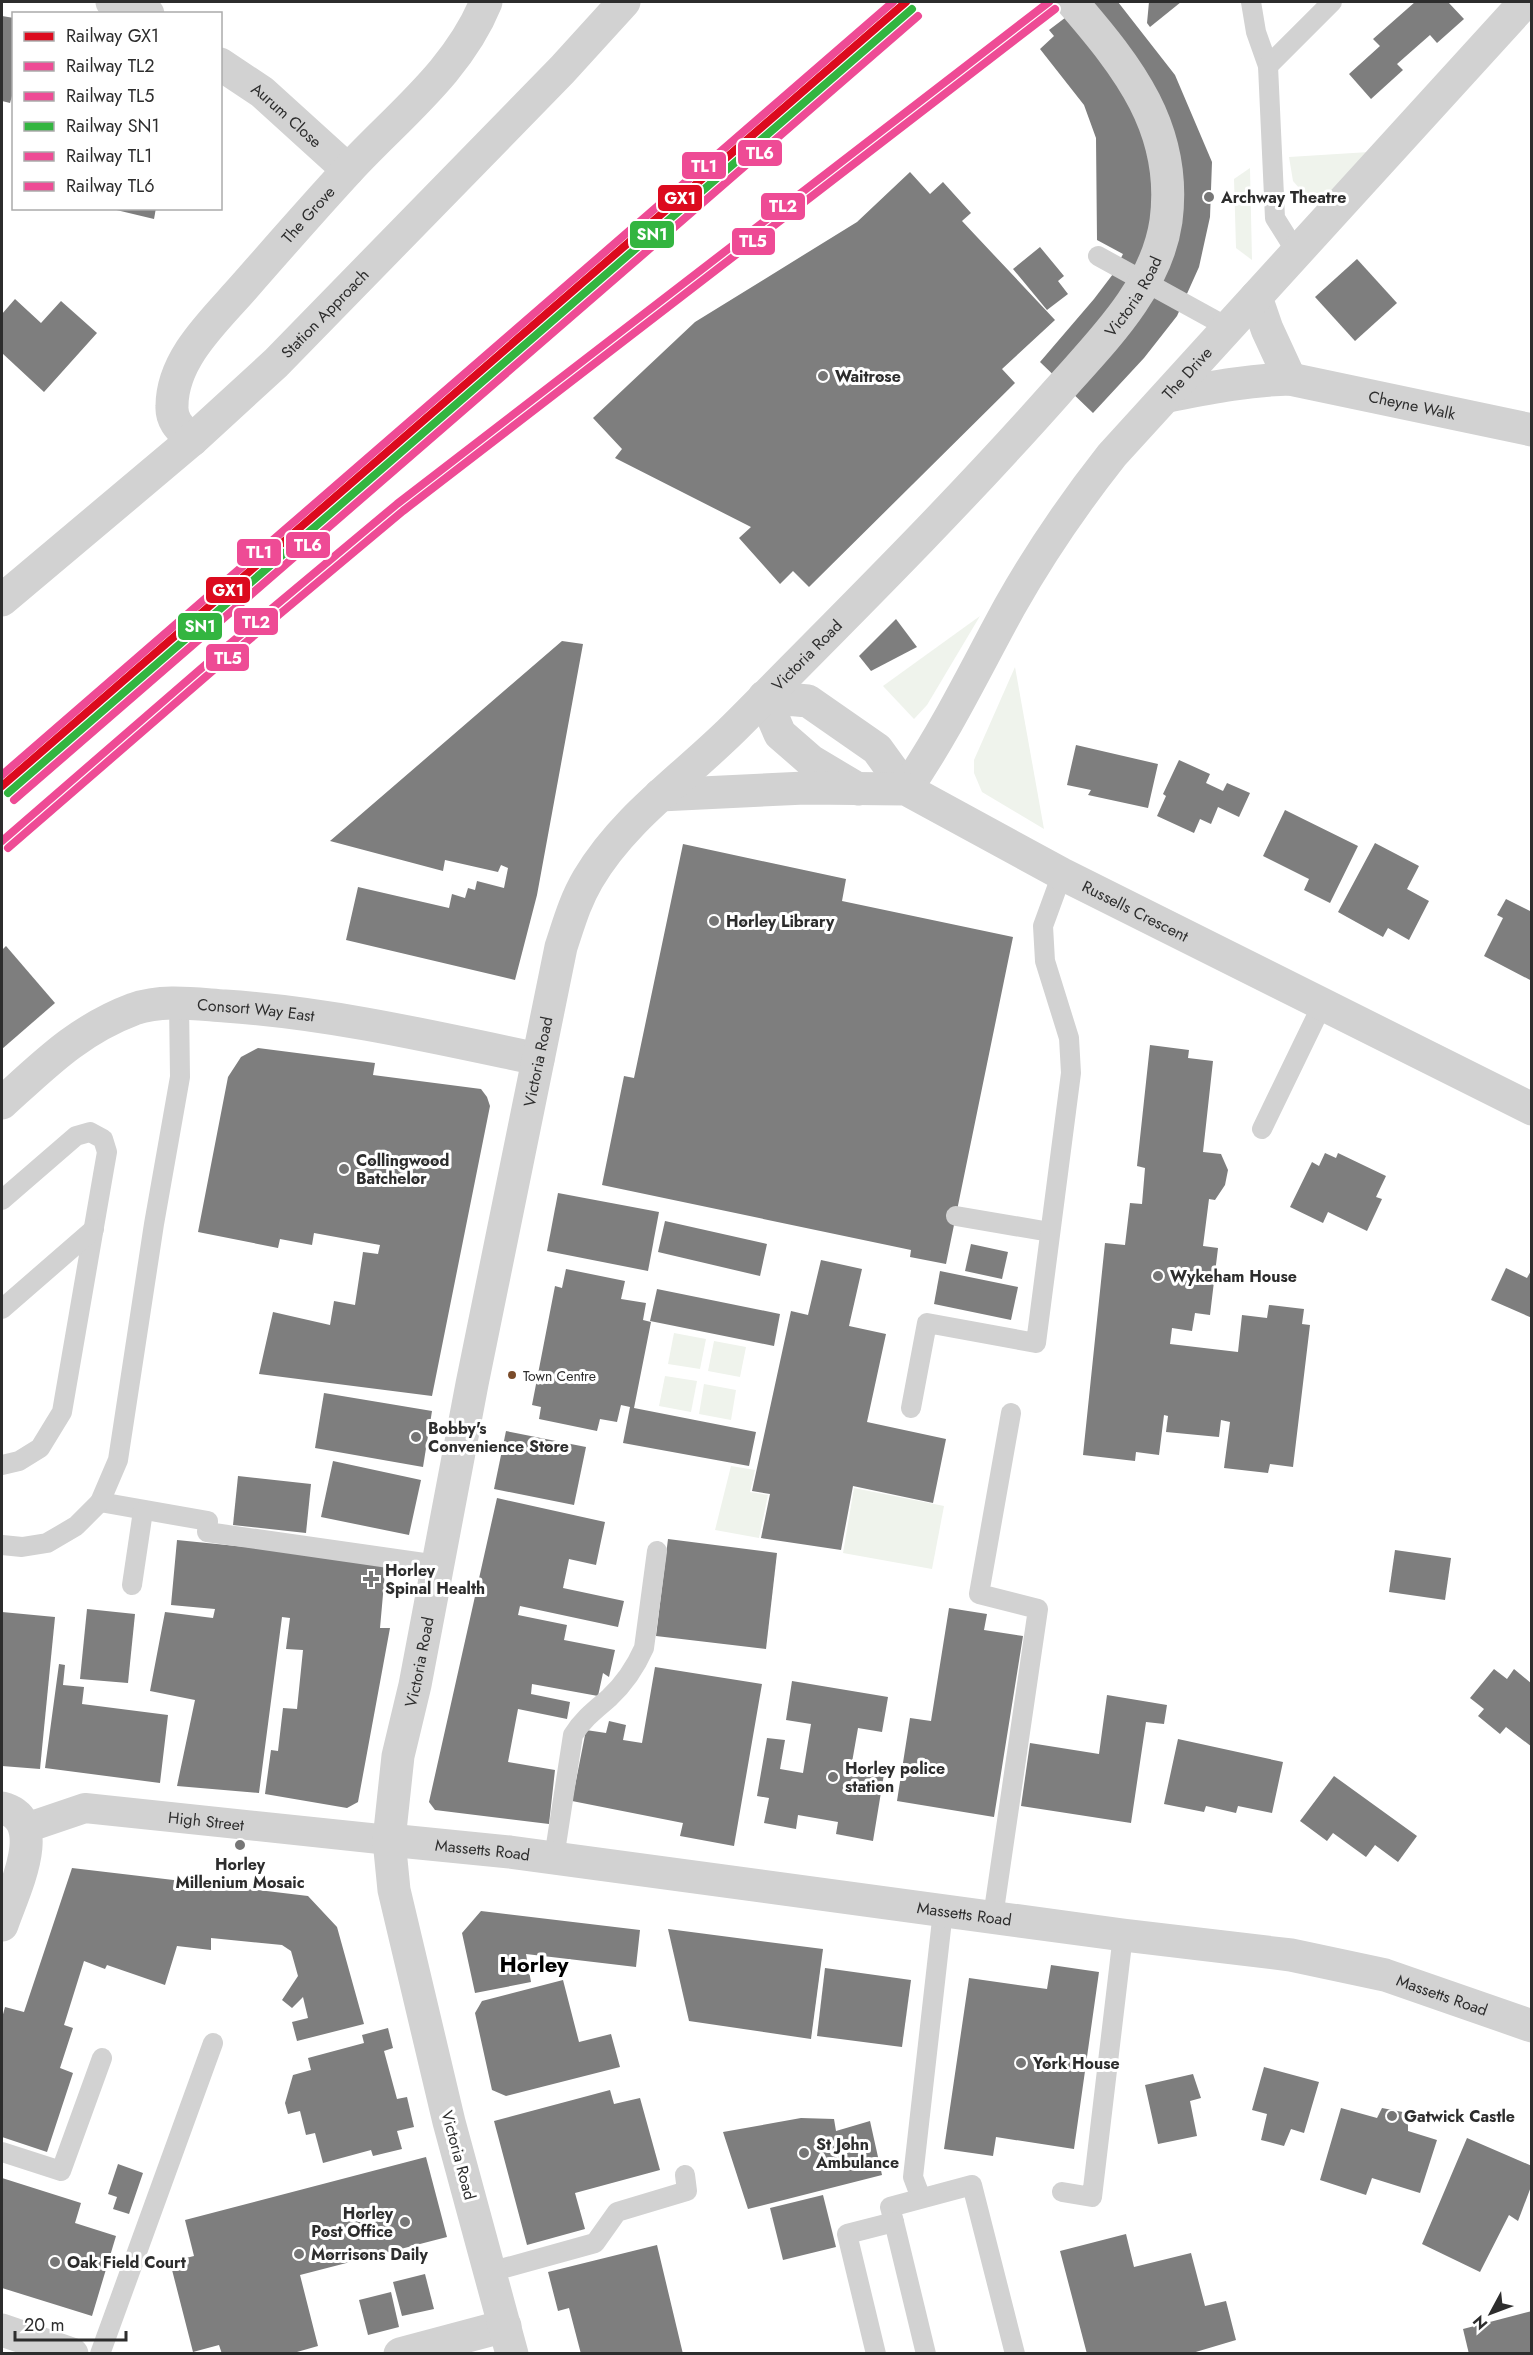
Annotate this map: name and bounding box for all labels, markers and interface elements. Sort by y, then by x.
legend [12,12,222,210]
text: Railway GX1 [66,23,159,49]
text: Railway TL2 [66,53,154,79]
street label: Aurum Close [247,77,327,153]
text: Railway TL5 [66,83,154,109]
text: Railway SN1 [66,113,160,139]
line badge: TL6 [737,139,783,167]
text: TL6 [746,142,774,165]
text: Railway TL1 [66,143,152,169]
line badge: TL1 [681,151,727,180]
text: TL1 [691,155,717,178]
text: Railway TL6 [66,173,155,199]
street label: The Grove [276,181,340,249]
line badge: GX1 [657,184,703,212]
place label: Archway Theatre [1220,186,1346,209]
text: GX1 [664,187,696,210]
marker: Archway Theatre [1202,190,1216,204]
line badge: TL2 [760,192,806,221]
text: TL2 [769,195,797,218]
line badge: SN1 [629,220,675,249]
text: SN1 [637,223,667,246]
line badge: TL5 [731,227,776,256]
text: TL5 [739,230,767,253]
street label: Victoria Road [1099,253,1168,342]
street label: Station Approach [276,264,374,363]
street label: The Drive [1157,342,1217,405]
place label: Waitrose [835,365,901,388]
marker: Waitrose [816,369,830,383]
street label: Cheyne Walk [1366,385,1459,426]
line badge: TL6 [285,531,331,559]
text: TL6 [294,534,322,557]
line badge: TL1 [236,538,282,567]
text: TL1 [246,541,272,564]
line badge: GX1 [205,576,251,604]
text: GX1 [212,579,244,602]
line badge: TL2 [233,607,279,636]
text: TL2 [242,611,270,634]
line badge: SN1 [177,612,223,641]
text: SN1 [185,615,215,638]
street label: Victoria Road [767,615,847,696]
line badge: TL5 [205,643,250,672]
text: TL5 [214,647,242,670]
street label: Russells Crescent [1078,875,1193,948]
place label: Horley Library [726,910,835,933]
marker: Horley Library [707,914,721,928]
street label: Consort Way East [196,993,316,1028]
street label: Victoria Road [518,1014,559,1109]
place label: Collingwood Batchelor [356,1149,449,1190]
marker: Collingwood Batchelor [337,1162,351,1176]
place label: Wykeham House [1170,1265,1297,1288]
marker: Wykeham House [1151,1269,1165,1283]
place label: Town Centre [523,1366,596,1386]
marker: Town Centre [506,1369,518,1381]
place label: Bobby's Convenience Store [428,1417,569,1458]
marker: Bobby's Convenience Store [409,1430,423,1444]
place label: Horley Spinal Health [385,1559,485,1600]
marker: Horley Spinal Health [362,1570,380,1588]
street label: Victoria Road [399,1615,440,1710]
place label: Horley police station [845,1757,945,1798]
marker: Horley police station [826,1770,840,1784]
street label: High Street [167,1806,245,1837]
street label: Massetts Road [434,1834,531,1867]
marker: Horley Millenium Mosaic [233,1838,247,1852]
place label: Horley Millenium Mosaic [175,1853,305,1894]
street label: Massetts Road [915,1896,1013,1932]
district label: Horley [500,1948,569,1980]
street label: Massetts Road [1393,1969,1491,2022]
place label: York House [1032,2052,1120,2075]
marker: York House [1014,2056,1028,2070]
place label: Gatwick Castle [1404,2105,1515,2128]
street label: Victoria Road [436,2108,481,2202]
marker: Gatwick Castle [1385,2109,1399,2123]
place label: St John Ambulance [815,2133,899,2174]
marker: St John Ambulance [797,2146,811,2160]
place label: Horley Post Office [311,2202,394,2243]
marker: Horley Post Office [398,2215,412,2229]
place label: Morrisons Daily [311,2243,428,2266]
marker: Morrisons Daily [292,2247,306,2261]
place label: Oak Field Court [67,2251,187,2274]
marker: Oak Field Court [48,2255,62,2269]
north arrow [1461,2283,1521,2343]
scale bar [15,2304,126,2342]
text: N [1467,2310,1493,2335]
text: 20 m [24,2312,64,2338]

